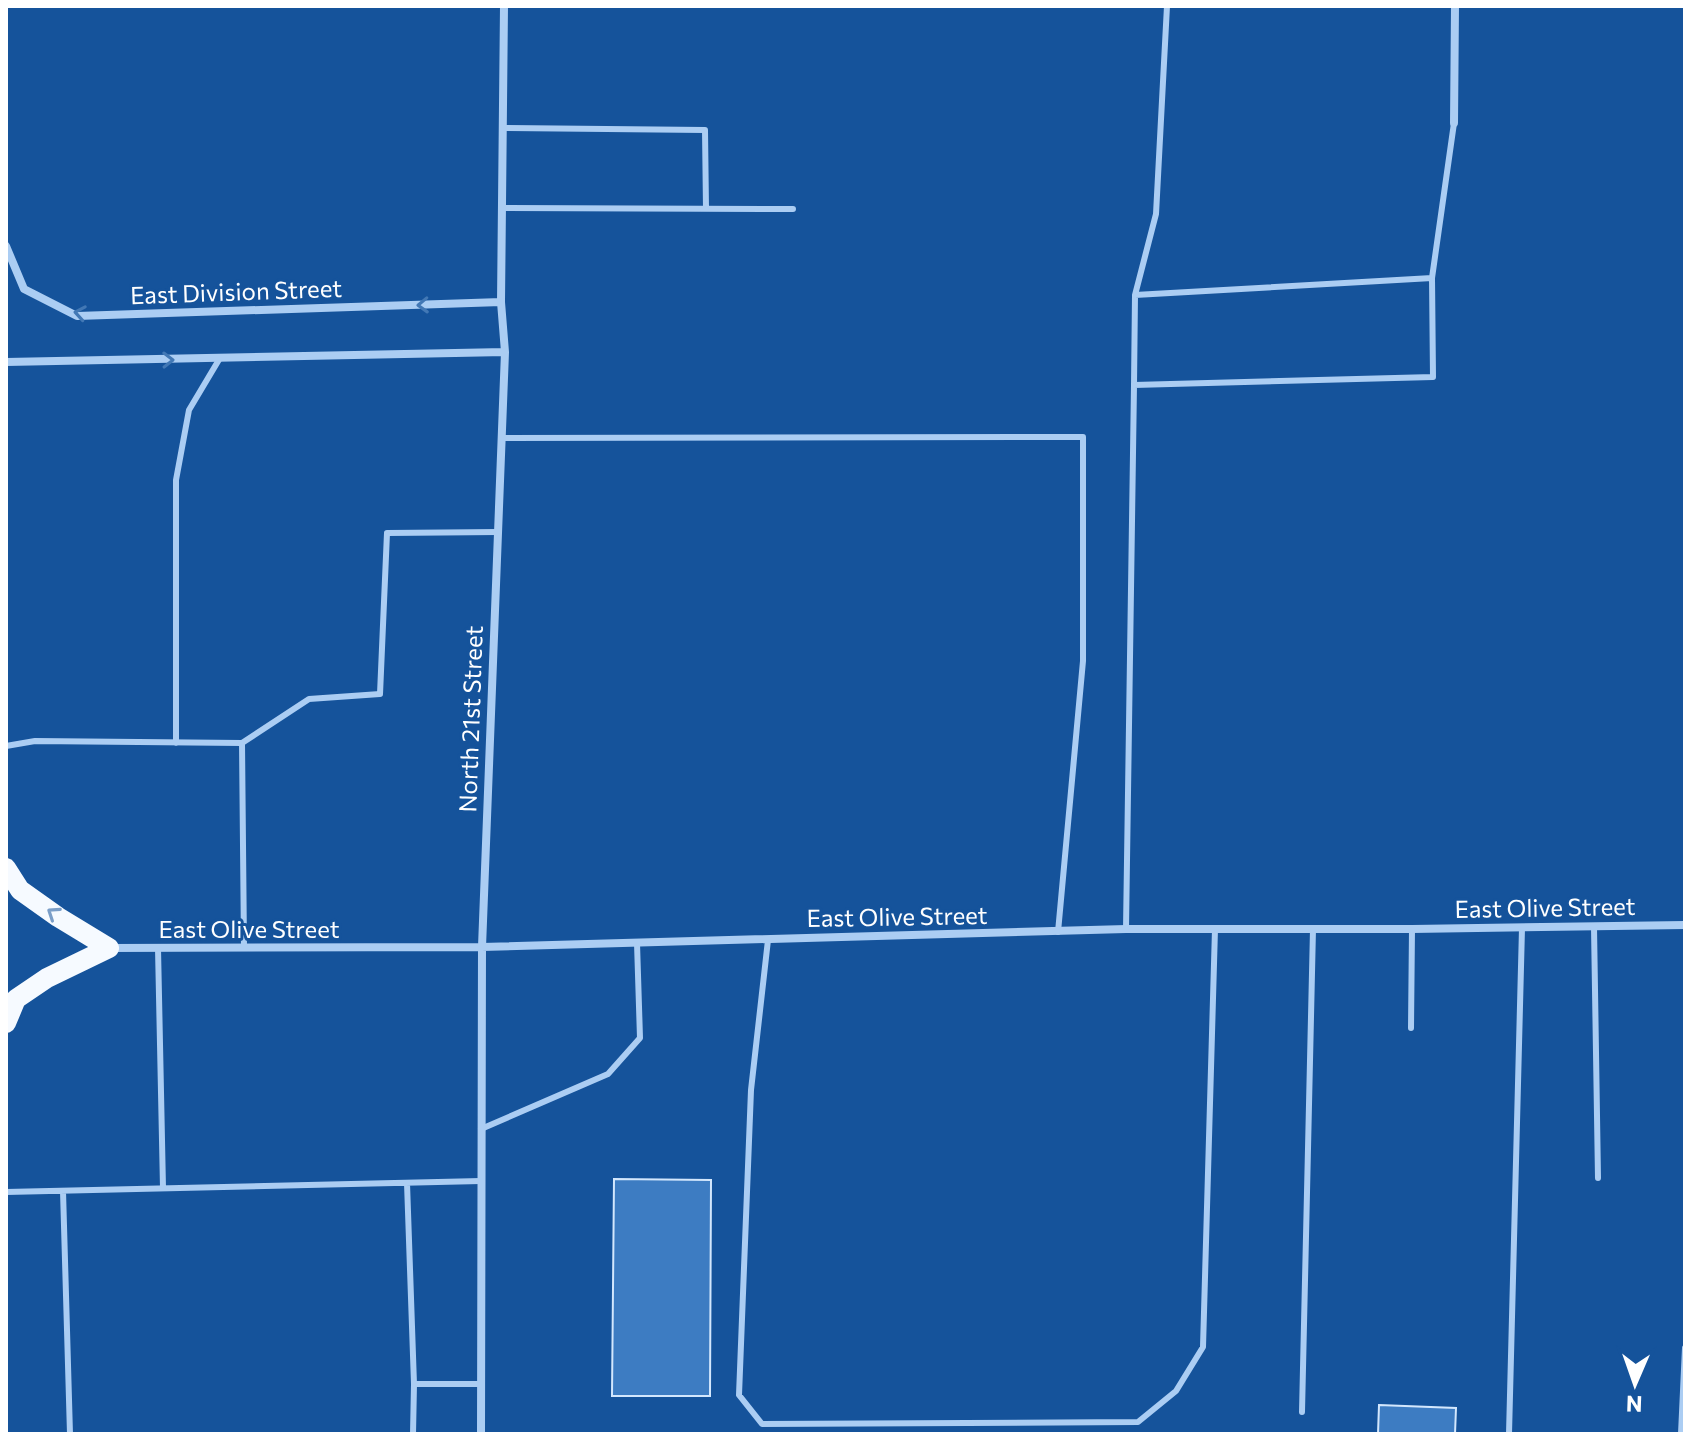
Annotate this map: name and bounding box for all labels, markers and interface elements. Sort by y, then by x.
street label: East Division Street [130,273,343,309]
one-way arrow [416,296,429,313]
one-way arrow [74,305,87,322]
one-way arrow [162,351,175,368]
street label: North 21st Street [452,625,488,813]
street label: East Olive Street [1454,891,1636,923]
street label: East Olive Street [806,900,988,932]
one-way arrow [47,908,61,923]
street label: East Olive Street [159,914,340,943]
north arrow [1595,1344,1675,1424]
text: N [1626,1391,1643,1418]

